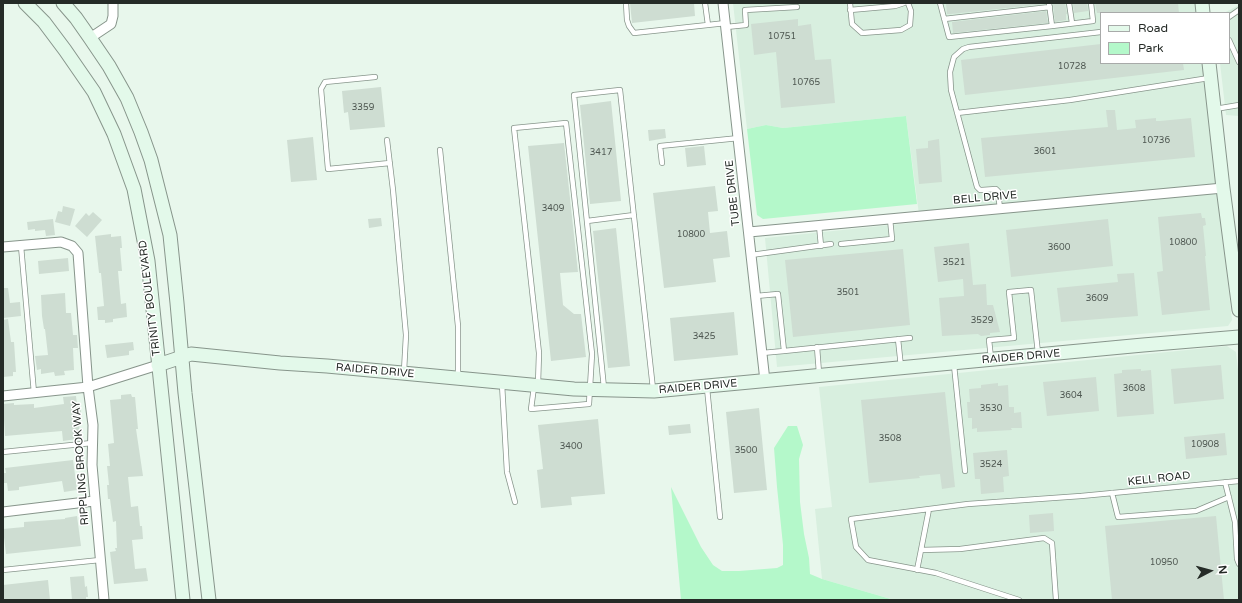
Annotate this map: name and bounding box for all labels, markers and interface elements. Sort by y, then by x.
legend [1100,12,1230,64]
text: Road [1138,21,1168,35]
house number: 10751 [768,32,796,42]
text: Park [1138,41,1164,55]
house number: 10728 [1058,62,1086,72]
house number: 10765 [792,78,820,88]
house number: 3359 [352,103,374,113]
house number: 10736 [1142,136,1170,146]
house number: 3601 [1034,147,1056,157]
house number: 3417 [590,148,612,158]
street label: TUBE DRIVE [723,159,743,227]
street label: BELL DRIVE [953,189,1017,207]
house number: 3409 [542,204,564,214]
house number: 10800 [677,230,705,240]
house number: 10800 [1169,238,1197,248]
street label: TRINITY BOULEVARD [136,239,164,357]
house number: 3600 [1048,243,1070,253]
house number: 3521 [943,258,965,268]
house number: 3501 [837,288,859,298]
house number: 3609 [1086,294,1108,304]
house number: 3529 [971,316,993,326]
house number: 3425 [693,332,715,342]
street label: RAIDER DRIVE [981,347,1061,367]
street label: RAIDER DRIVE [335,361,415,381]
street label: RAIDER DRIVE [658,377,738,397]
house number: 3608 [1123,384,1145,394]
house number: 3604 [1060,391,1082,401]
street label: RIPPLING BROOK WAY [70,400,92,526]
house number: 3530 [980,404,1002,414]
house number: 3508 [879,434,901,444]
house number: 10908 [1191,440,1219,450]
house number: 3400 [560,442,582,452]
house number: 3500 [735,446,757,456]
house number: 3524 [980,460,1002,470]
street label: KELL ROAD [1127,469,1191,489]
north arrow [1190,551,1230,591]
house number: 10950 [1150,558,1178,568]
text: N [1216,565,1229,575]

